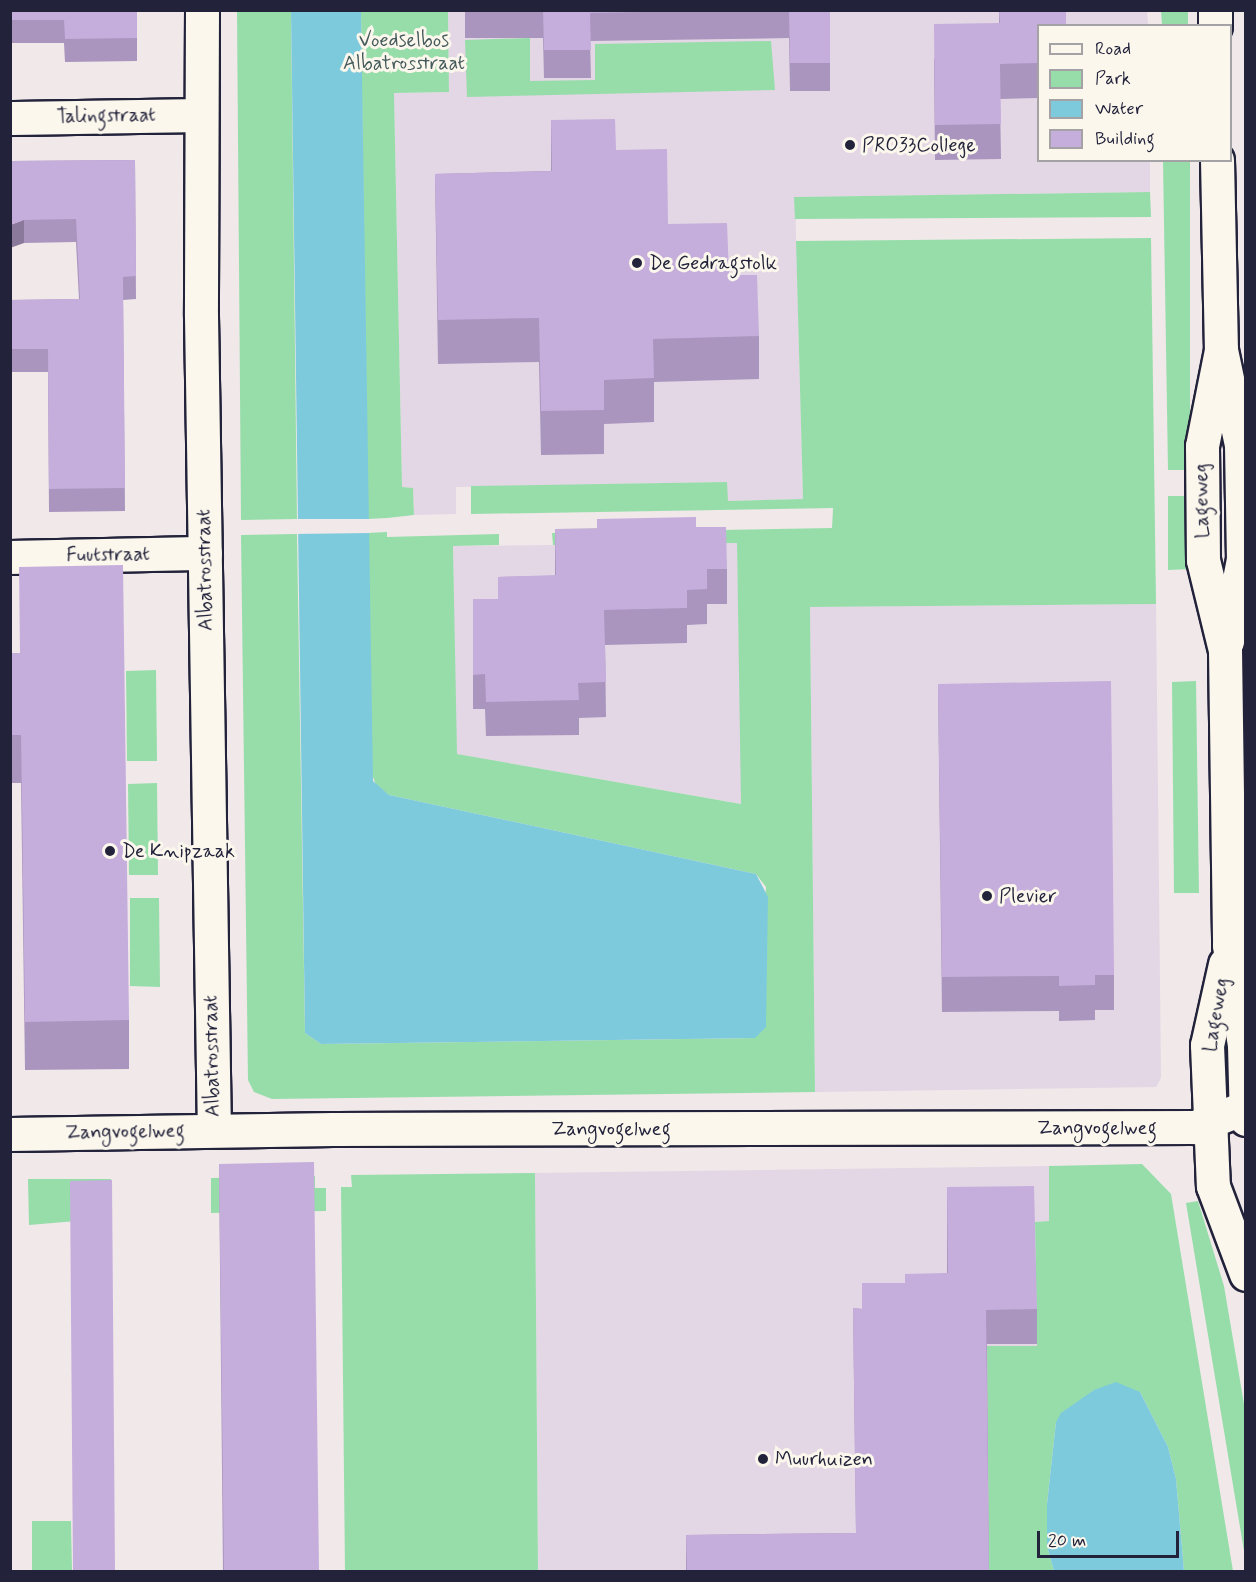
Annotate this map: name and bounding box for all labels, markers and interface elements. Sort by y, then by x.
legend [1037,24,1232,162]
park label: Voedselbos Albatrosstraat [343,28,465,75]
text: Road [1095,37,1131,61]
text: Park [1095,67,1131,91]
text: Water [1095,97,1143,121]
street label: Talingstraat [56,103,156,129]
text: Building [1095,127,1155,151]
place label: PRO33College [862,133,976,157]
marker: PRO33College [843,138,857,152]
place label: De Gedragstolk [649,251,775,275]
marker: De Gedragstolk [630,256,644,270]
street label: Lageweg [1189,463,1215,539]
street label: Albatrosstraat [192,509,218,631]
street label: Fuutstraat [66,542,150,568]
place label: De Knipzaak [122,839,231,863]
marker: De Knipzaak [103,844,117,858]
place label: Plevier [999,884,1057,908]
marker: Plevier [980,889,994,903]
street label: Lageweg [1198,976,1234,1054]
street label: Albatrosstraat [199,995,225,1117]
street label: Zangvogelweg [1037,1116,1157,1140]
street label: Zangvogelweg [551,1117,671,1141]
street label: Zangvogelweg [65,1119,185,1145]
place label: Muurhuizen [775,1447,873,1471]
marker: Muurhuizen [756,1452,770,1466]
scale bar [1040,1519,1182,1557]
text: 20 m [1048,1529,1086,1553]

